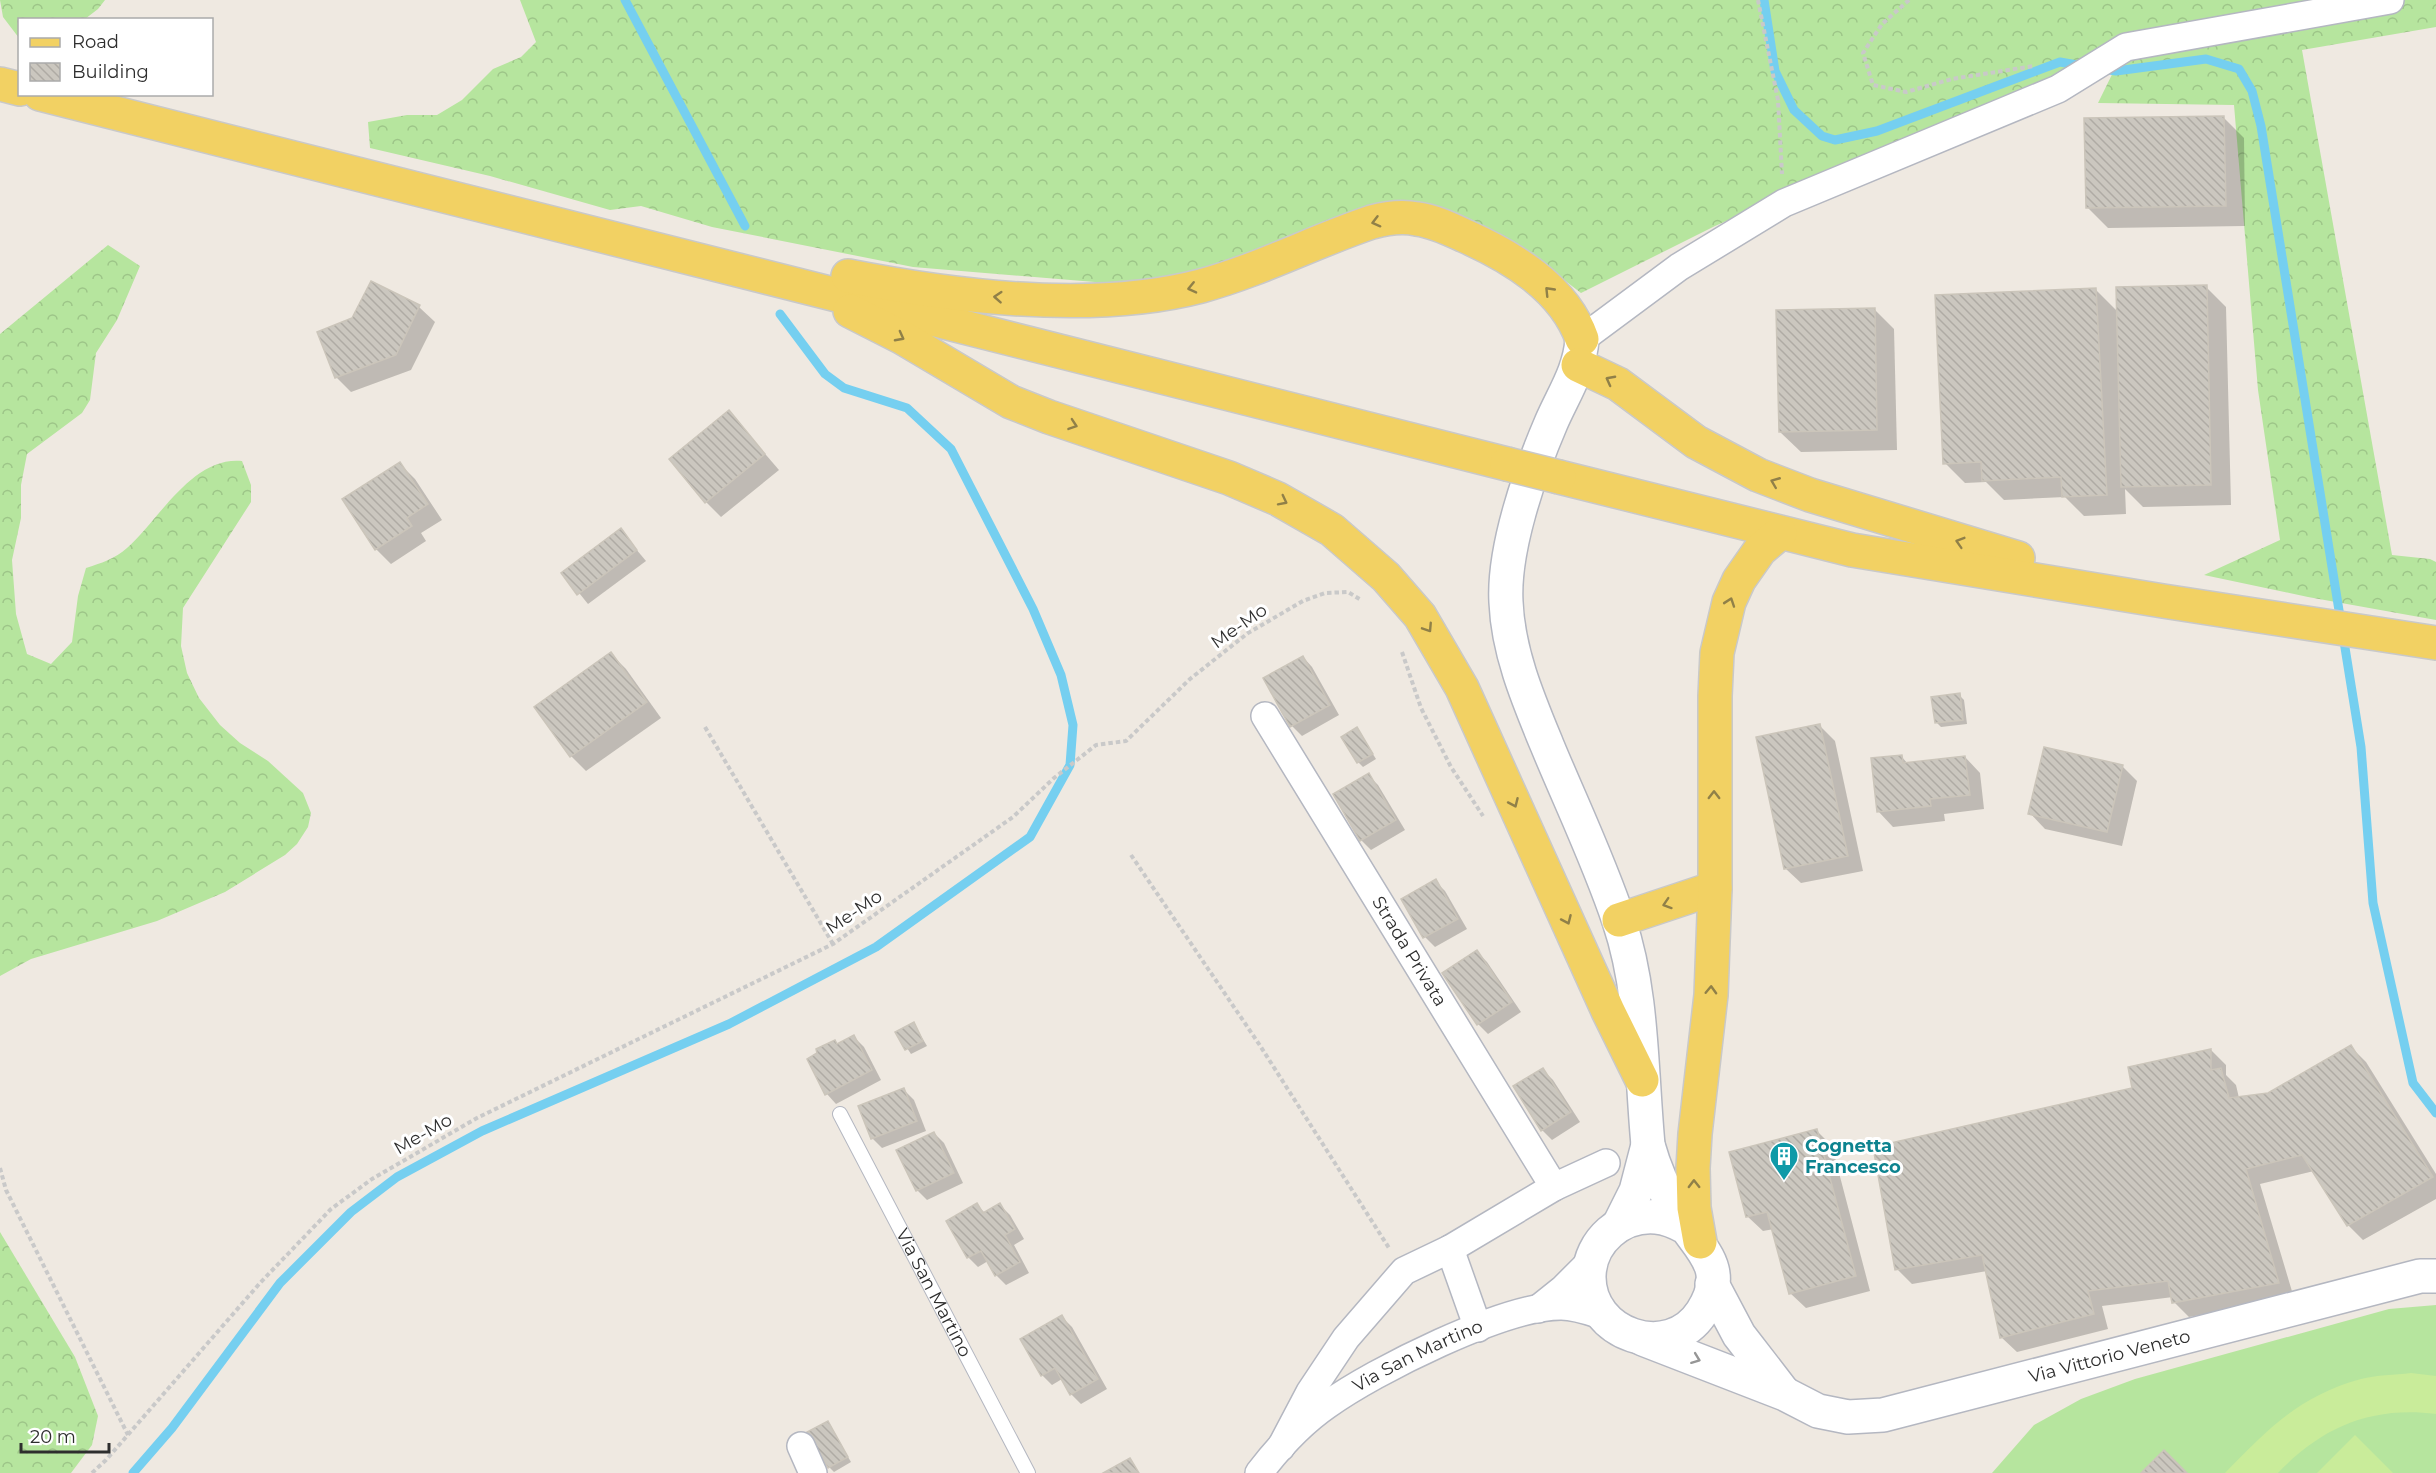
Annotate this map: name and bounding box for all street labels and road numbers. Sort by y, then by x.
street label: Me-Mo [1207,599,1271,653]
street label: Me-Mo [821,885,887,939]
street label: Strada Privata [1367,892,1451,1010]
street label: Me-Mo [390,1109,456,1159]
street label: Via San Martino [891,1225,976,1361]
street label: Via San Martino [1349,1315,1486,1397]
street label: Via Vittorio Veneto [2026,1325,2193,1388]

